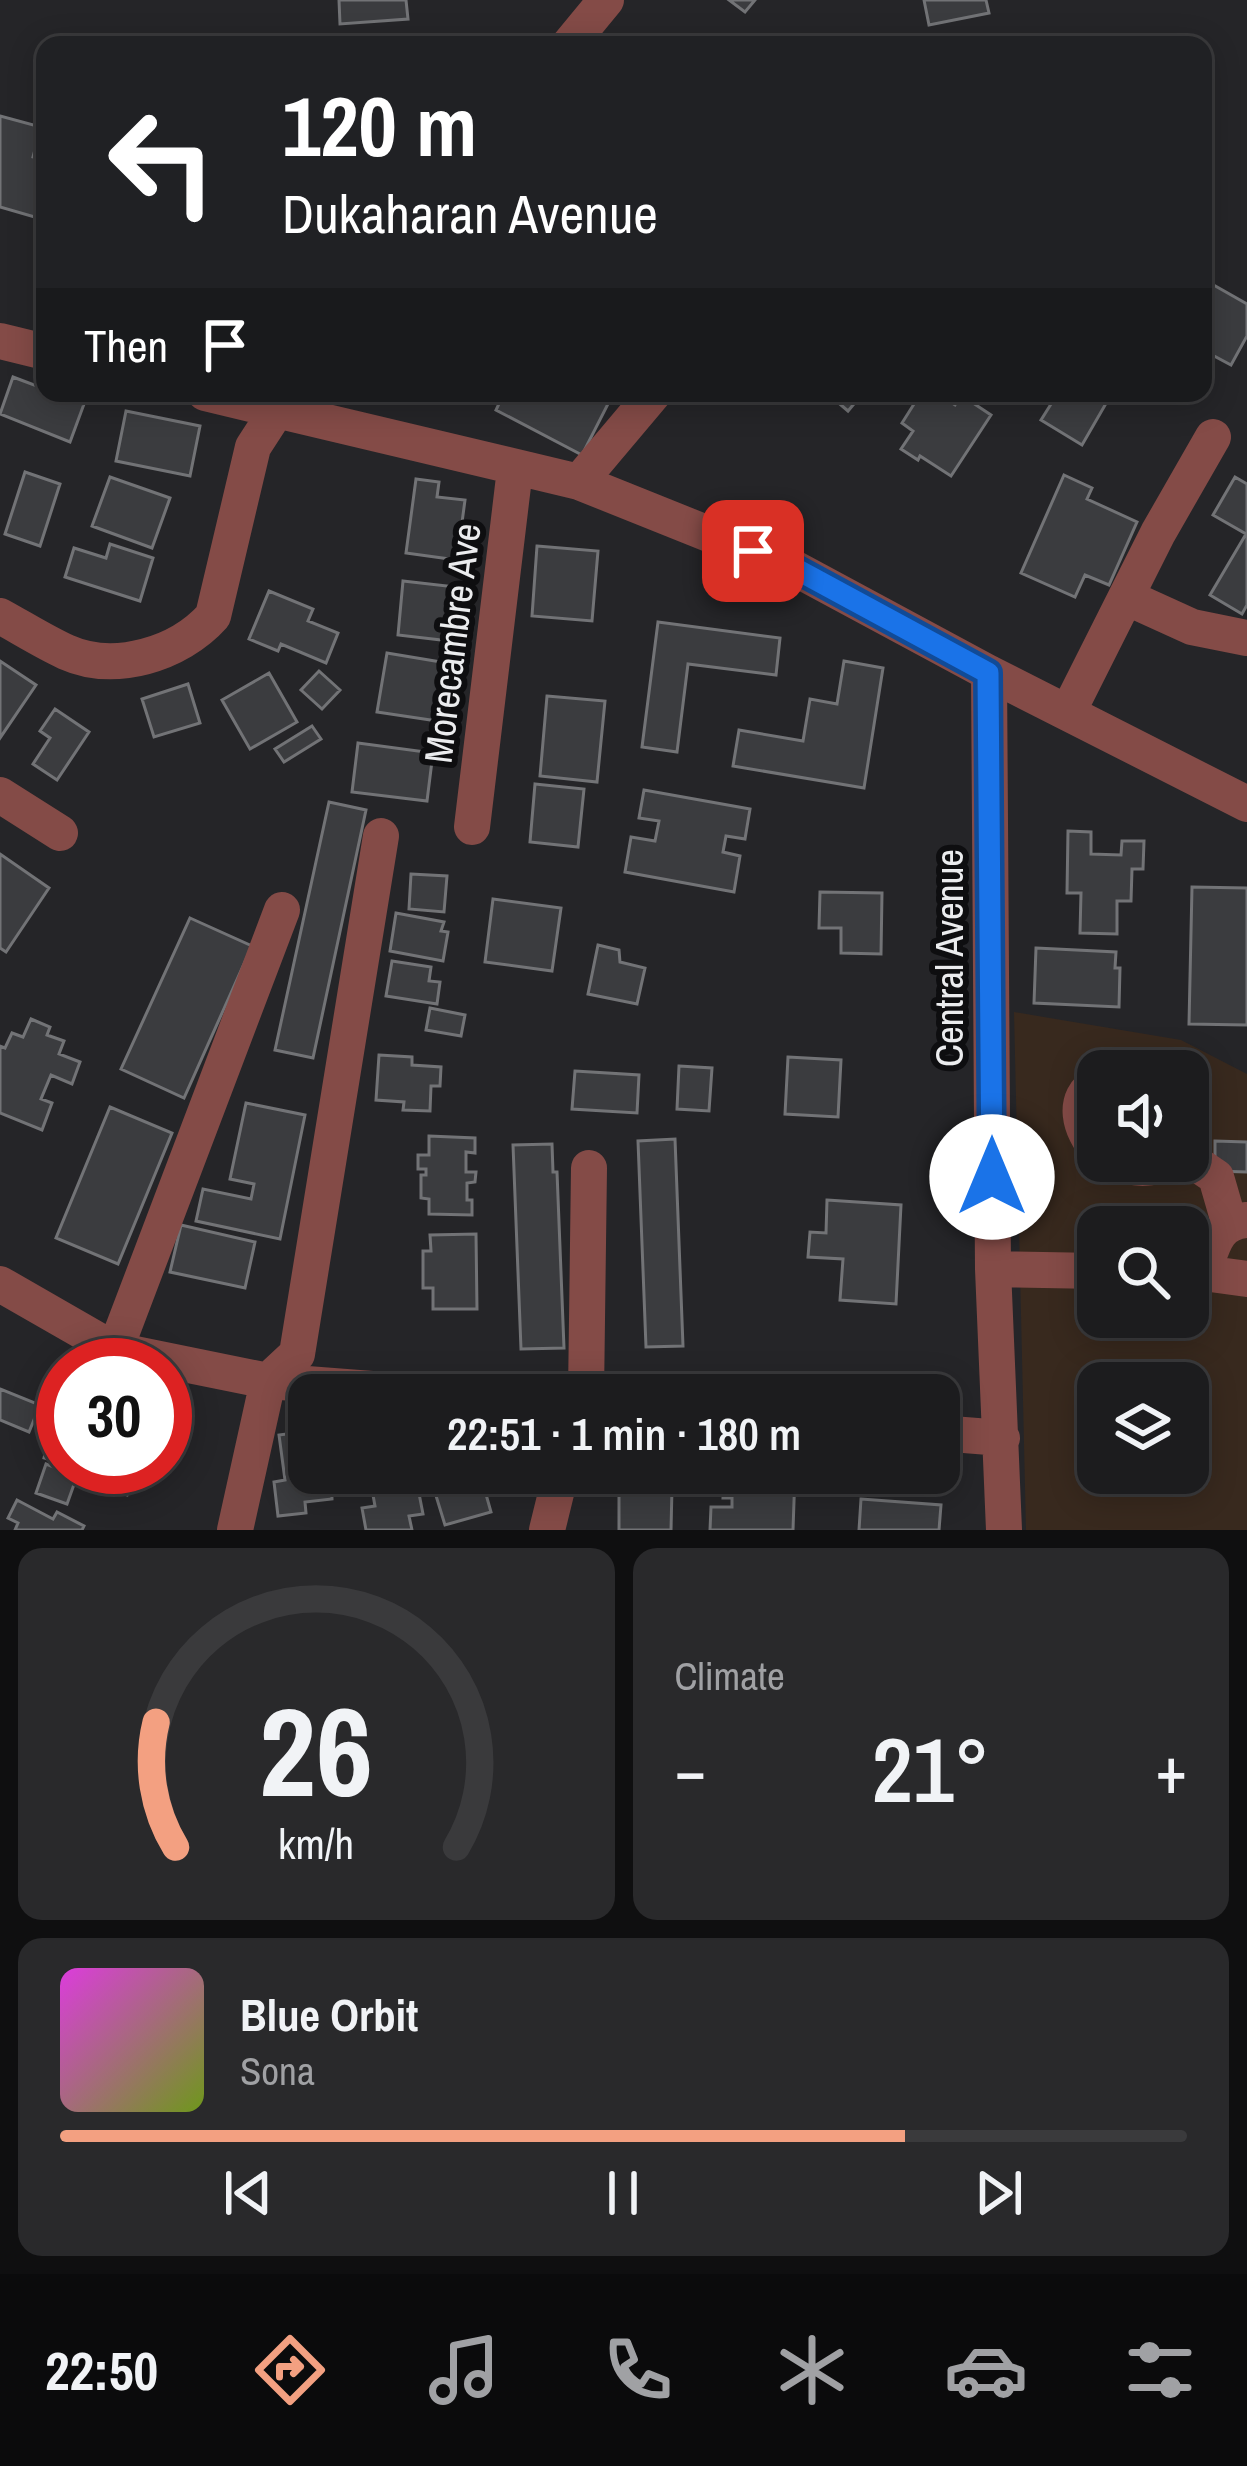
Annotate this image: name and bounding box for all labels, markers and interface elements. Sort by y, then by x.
text: 120 m [282,69,477,182]
icon: left [84,84,240,240]
text: Dukaharan Avenue [282,177,658,250]
icon: arrive [192,312,258,378]
text: Then [84,315,168,376]
pin [702,500,804,602]
icon: arrive [720,518,786,584]
street label: Morecambre Ave [411,520,493,766]
street label: Central Avenue [923,849,975,1067]
map controls [1077,1050,1209,1494]
button: sound [1077,1050,1209,1182]
position arrow [929,1114,1055,1240]
button: search [1077,1206,1209,1338]
speed limit sign: 30 [36,1338,192,1494]
button: layers [1077,1362,1209,1494]
text: 22:51 · 1 min · 180 m [447,1403,801,1464]
text: Climate [675,1650,785,1702]
text: 26 [259,1667,373,1835]
text: 21° [872,1709,990,1830]
text: − [675,1725,706,1814]
text: + [1155,1725,1187,1814]
text: km/h [278,1815,354,1872]
text: Blue Orbit [240,1984,418,2045]
text: Sona [240,2045,315,2097]
icon: previous [215,2160,281,2226]
icon: pause [590,2160,656,2226]
icon: next [966,2160,1032,2226]
icon: directions [248,2328,332,2412]
icon: music [422,2328,506,2412]
icon: phone [596,2328,680,2412]
icon: climate [770,2328,854,2412]
icon: car [944,2328,1028,2412]
icon: filters [1118,2328,1202,2412]
text: 22:50 [45,2334,158,2407]

